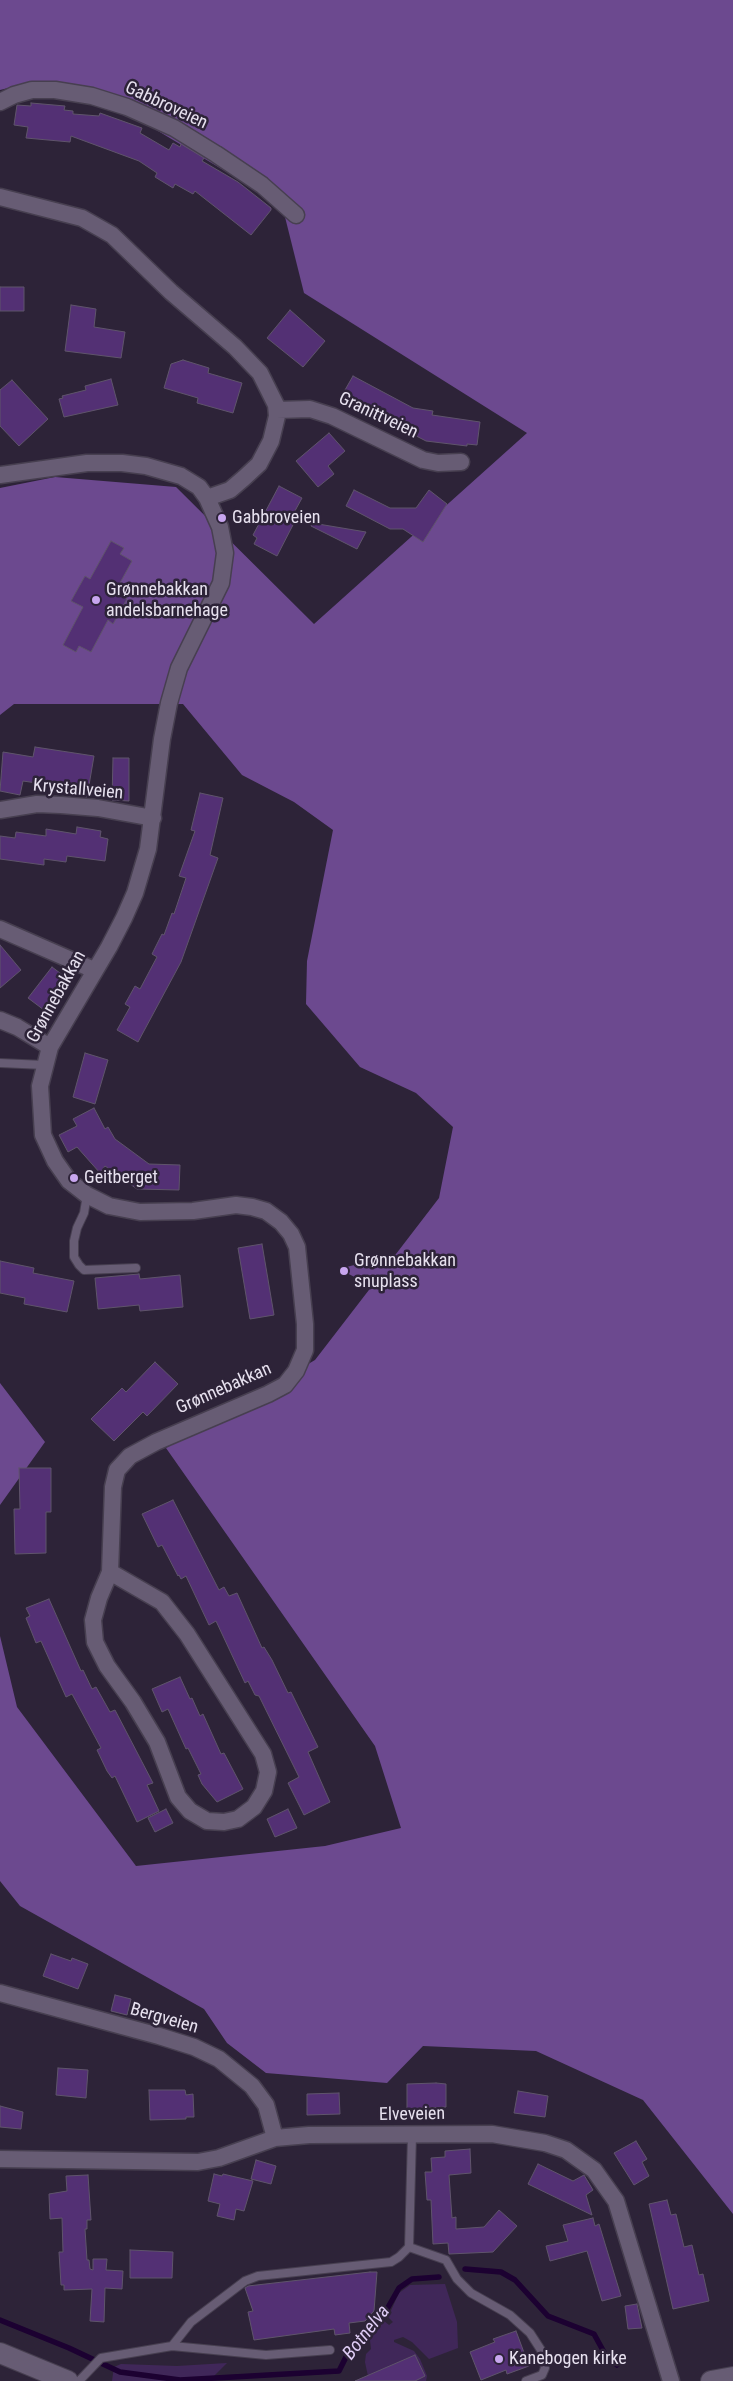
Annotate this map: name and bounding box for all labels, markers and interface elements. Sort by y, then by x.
street label: Gabbroveien [121,78,211,134]
street label: Granittveien [335,388,421,444]
place label: Gabbroveien [232,507,321,529]
marker: Gabbroveien [216,512,228,524]
place label: Grønnebakkan andelsbarnehage [106,579,228,622]
marker: Grønnebakkan andelsbarnehage [90,594,102,606]
street label: Krystallveien [32,775,124,805]
street label: Grønnebakkan [23,947,91,1047]
place label: Geitberget [84,1167,158,1189]
marker: Geitberget [68,1172,80,1184]
place label: Grønnebakkan snuplass [354,1250,456,1292]
marker: Grønnebakkan snuplass [338,1265,350,1277]
street label: Grønnebakkan [173,1358,275,1420]
street label: Bergveien [127,1999,201,2039]
street label: Elveveien [379,2104,445,2126]
water label: Botnelva [339,2301,395,2365]
place label: Kanebogen kirke [509,2348,627,2370]
marker: Kanebogen kirke [493,2353,505,2365]

